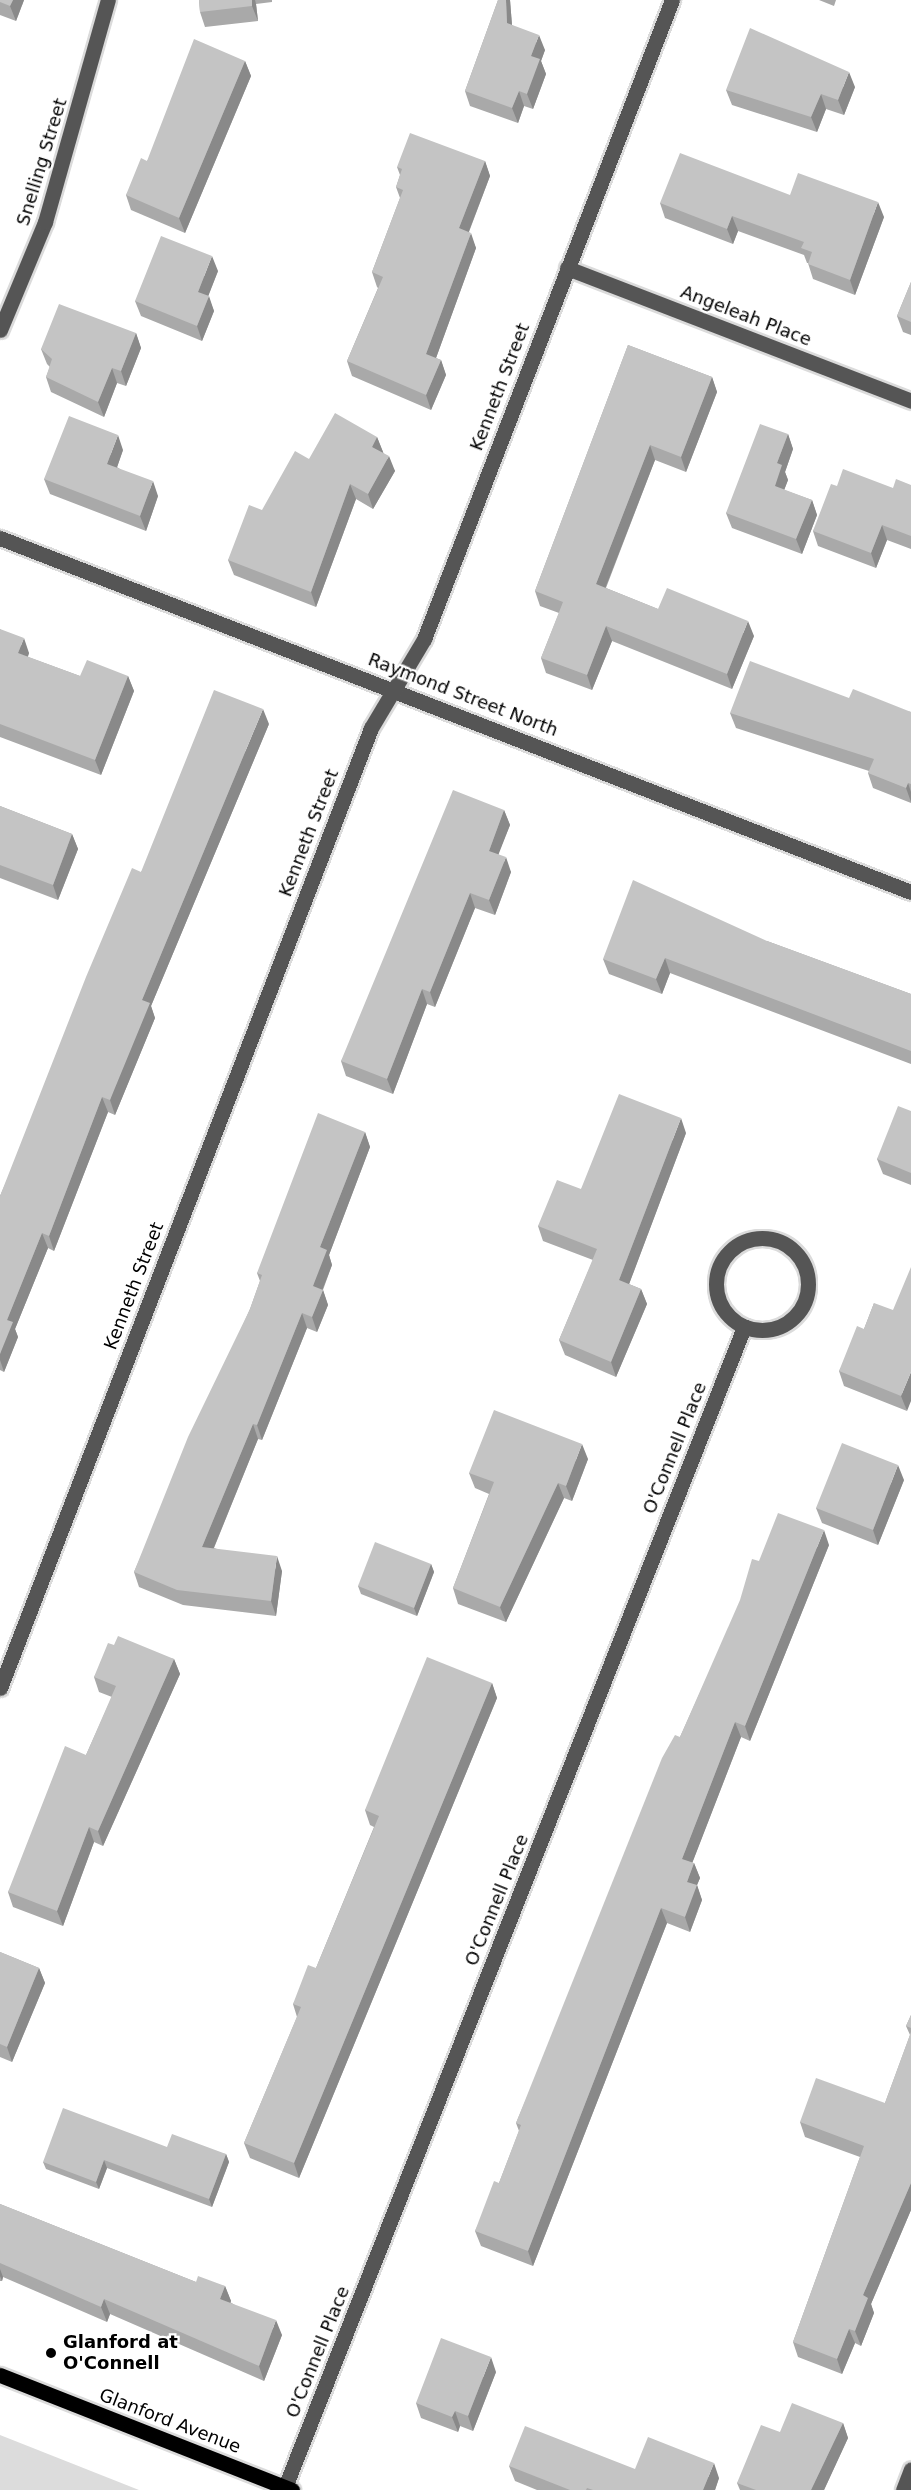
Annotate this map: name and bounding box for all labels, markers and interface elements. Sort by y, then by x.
street label: Snelling Street [12,96,72,228]
street label: Angeleah Place [678,281,814,351]
street label: Kenneth Street [466,320,534,454]
street label: Raymond Street North [365,649,561,741]
street label: Kenneth Street [275,766,343,900]
street label: Kenneth Street [100,1219,168,1353]
street label: O'Connell Place [639,1379,711,1517]
street label: O'Connell Place [461,1831,533,1969]
street label: O'Connell Place [282,2283,354,2421]
place label: Glanford at O'Connell [63,2332,178,2374]
marker: Glanford at O'Connell [44,2346,58,2360]
street label: Glanford Avenue [96,2384,244,2458]

